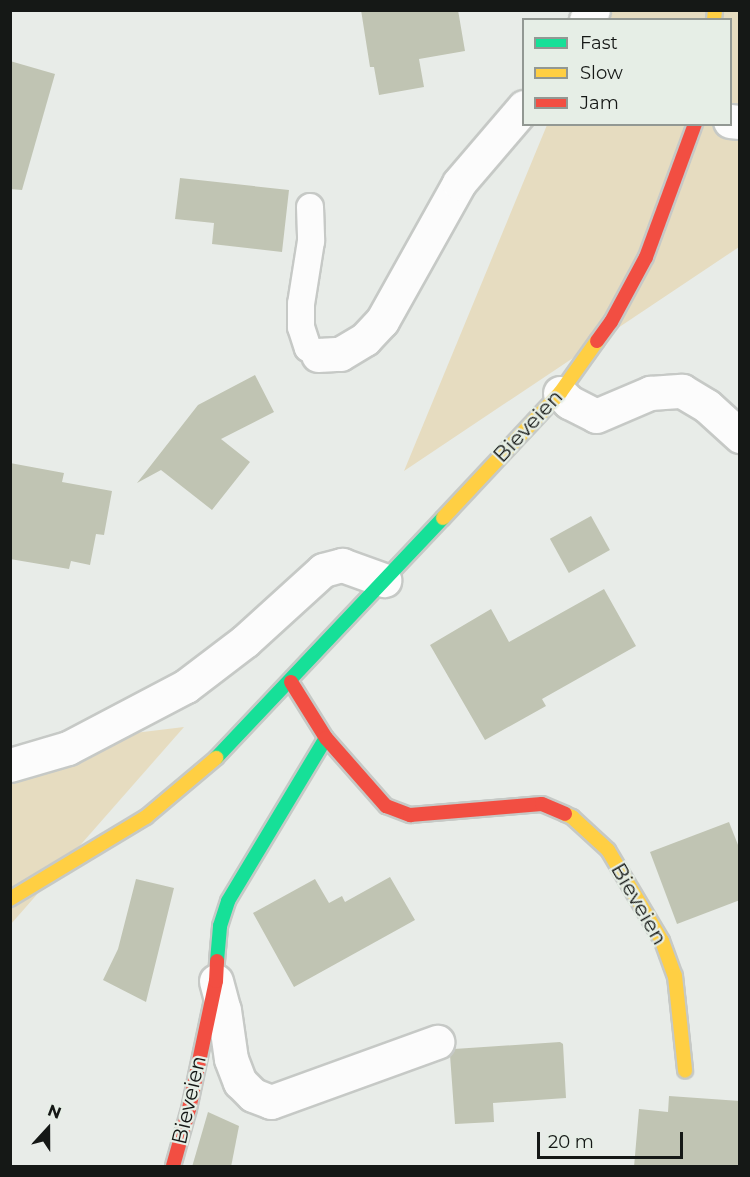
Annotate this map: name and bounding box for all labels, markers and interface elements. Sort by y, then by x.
legend [522,18,732,126]
text: Fast [580,32,618,54]
text: Slow [580,62,623,84]
text: Jam [580,92,619,114]
street label: Bieveien [488,384,568,468]
street label: Bieveien [606,859,672,949]
street label: Bieveien [167,1053,211,1147]
north arrow [18,1099,78,1159]
text: N [45,1101,64,1123]
scale bar [540,1120,686,1158]
text: 20 m [548,1131,594,1153]

